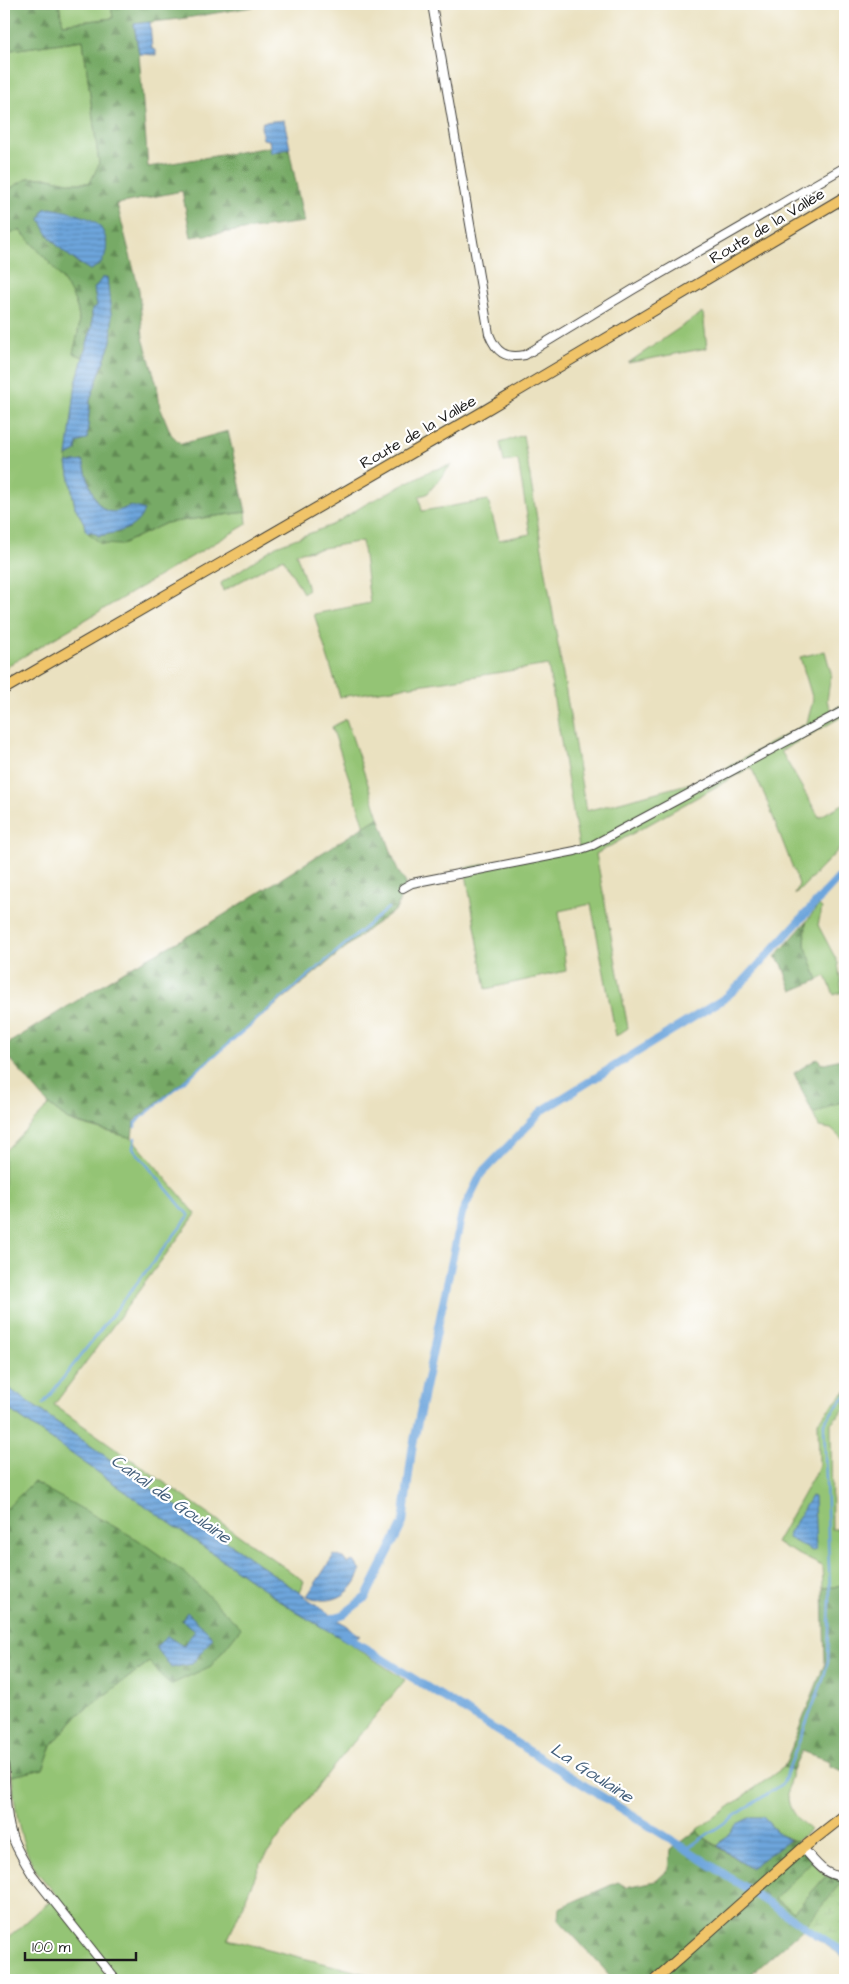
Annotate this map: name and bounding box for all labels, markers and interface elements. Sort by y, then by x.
street label: Route de la Vallée [705,183,829,269]
street label: Route de la Vallée [356,390,480,474]
water label: Canal de Goulaine [106,1448,237,1551]
water label: La Goulaine [546,1737,639,1810]
scale bar [25,1929,136,1961]
text: 100 m [32,1937,71,1958]

